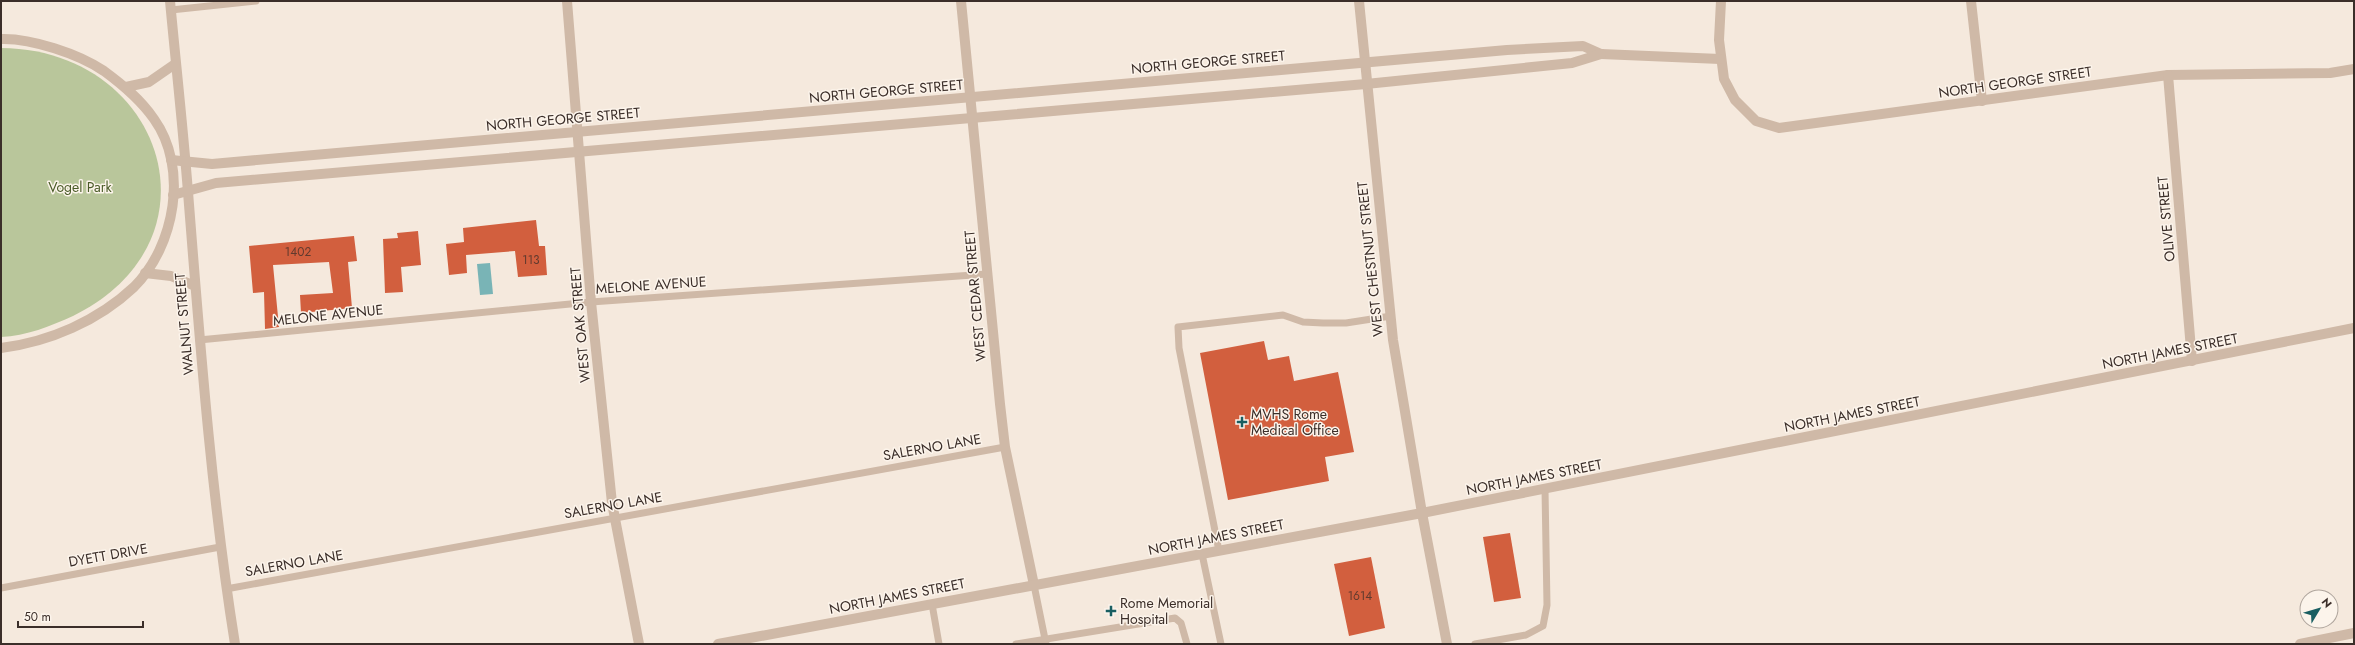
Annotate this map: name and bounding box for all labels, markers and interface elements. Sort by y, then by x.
street label: NORTH GEORGE STREET [1130,45,1286,79]
street label: NORTH GEORGE STREET [1937,61,2093,103]
street label: NORTH GEORGE STREET [808,74,964,108]
street label: NORTH GEORGE STREET [485,102,641,136]
street label: OLIVE STREET [2152,175,2180,263]
park label: Vogel Park [48,177,112,197]
street label: WEST CHESTNUT STREET [1352,180,1388,337]
street label: WEST CEDAR STREET [959,229,991,362]
house number: 1402 [285,243,311,261]
house number: 113 [522,251,540,269]
street label: WEST OAK STREET [565,266,595,384]
street label: MELONE AVENUE [595,271,707,299]
street label: WALNUT STREET [170,272,198,376]
street label: MELONE AVENUE [272,299,384,331]
street label: NORTH JAMES STREET [2100,328,2240,374]
street label: NORTH JAMES STREET [1782,391,1922,437]
place label: MVHS Rome Medical Office [1251,404,1339,440]
marker: MVHS Rome Medical Office [1236,416,1248,428]
street label: SALERNO LANE [881,429,983,465]
street label: NORTH JAMES STREET [1464,454,1604,500]
street label: SALERNO LANE [562,487,664,523]
street label: NORTH JAMES STREET [1146,514,1286,560]
street label: DYETT DRIVE [67,538,149,572]
street label: SALERNO LANE [243,545,345,581]
street label: NORTH JAMES STREET [827,573,967,619]
house number: 1614 [1348,587,1372,605]
north arrow [2299,589,2339,629]
place label: Rome Memorial Hospital [1120,593,1213,629]
text: N [2318,594,2336,611]
scale bar [18,603,143,629]
marker: Rome Memorial Hospital [1105,605,1117,617]
text: 50 m [24,608,51,626]

